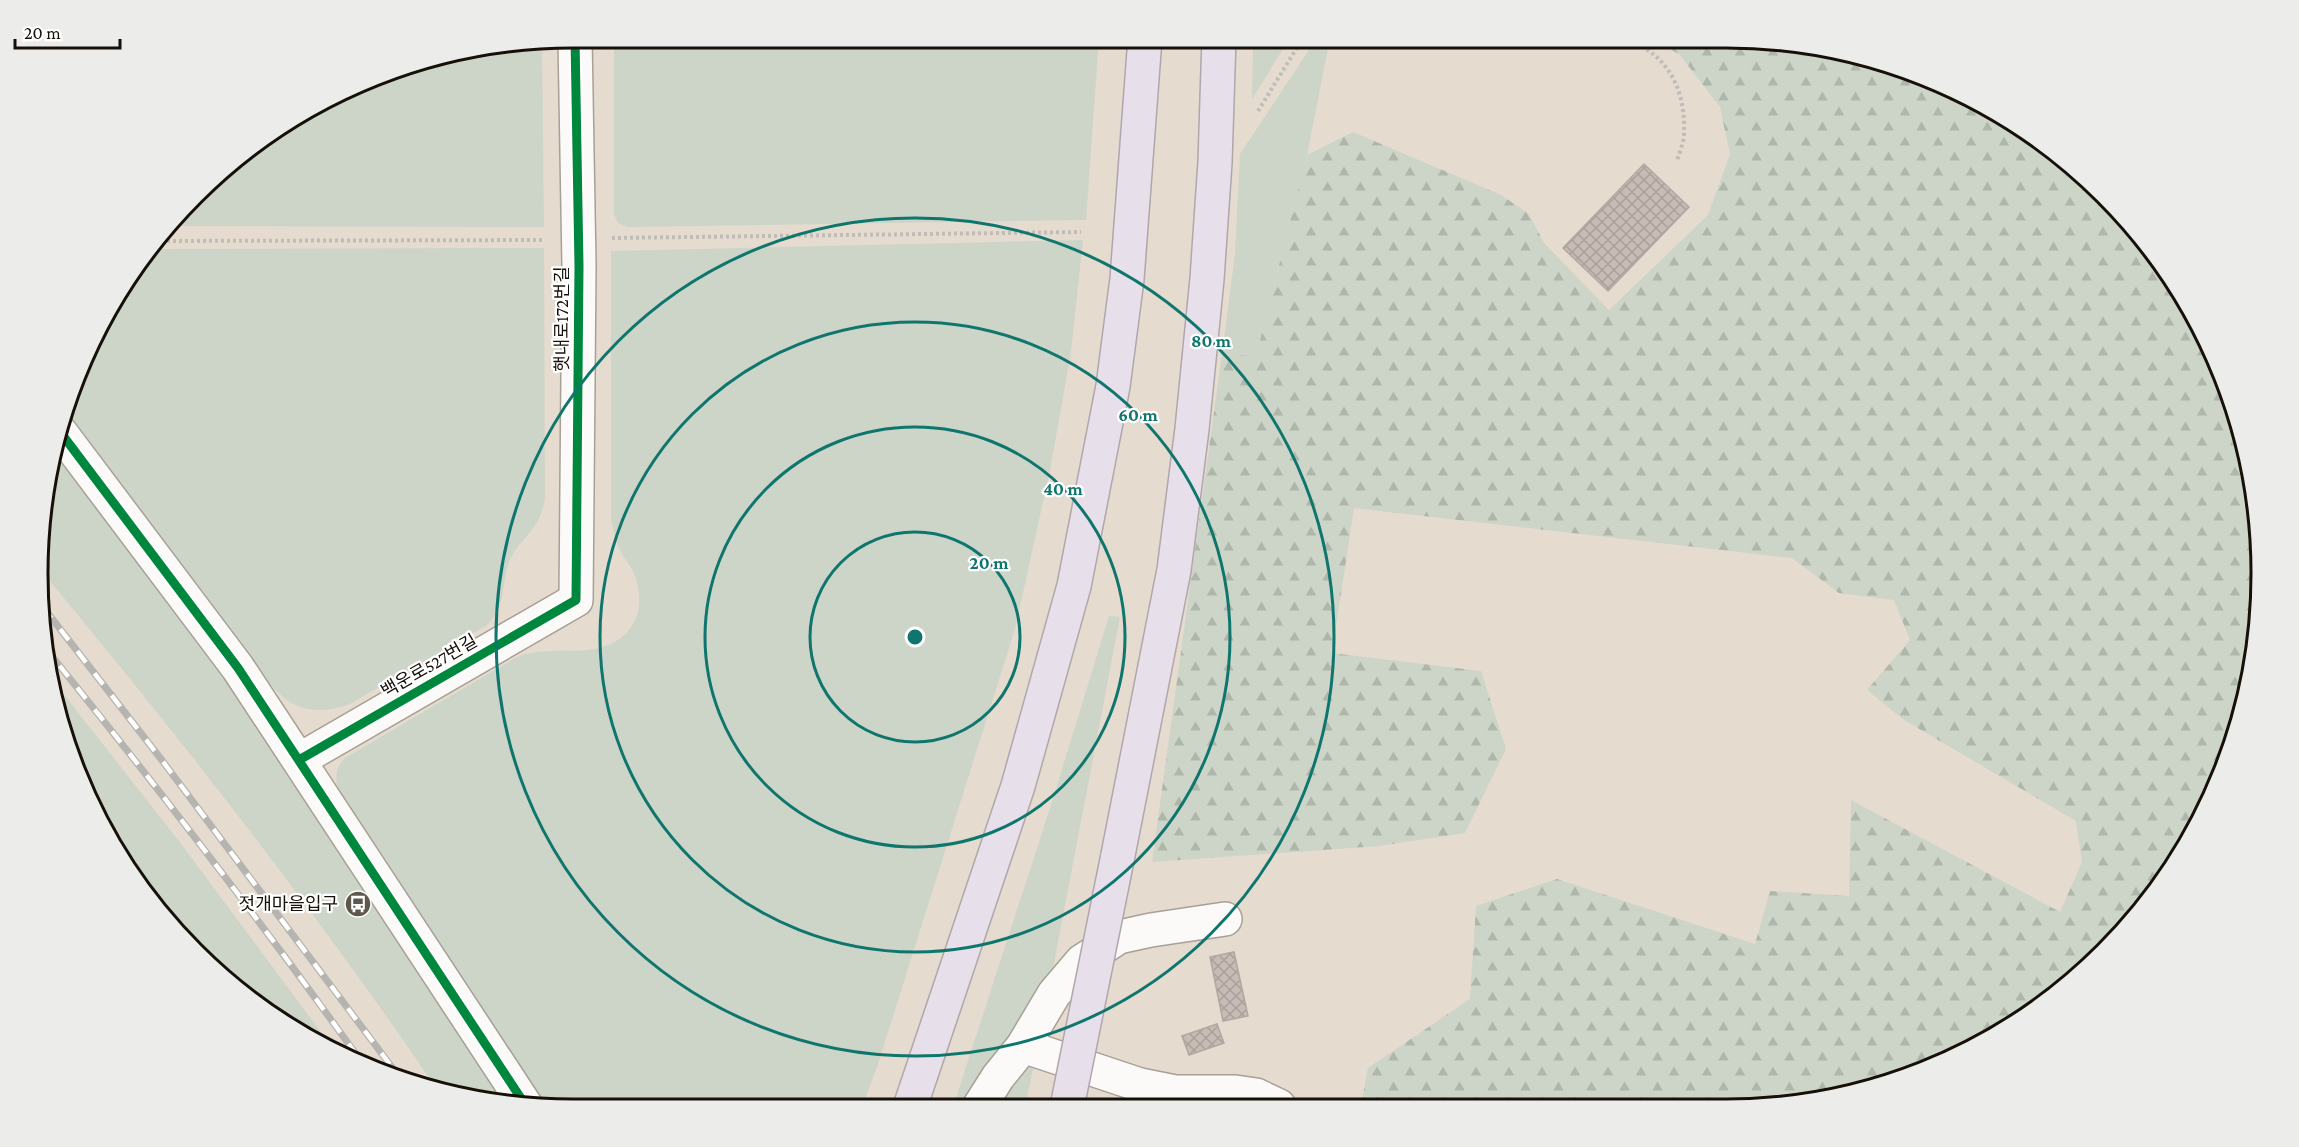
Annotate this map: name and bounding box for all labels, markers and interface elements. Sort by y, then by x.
scale bar [15,12,120,50]
text: 20 m [24,23,61,43]
street label: 햇내로172번길 [552,266,572,372]
text: 80 m [1191,331,1232,351]
text: 60 m [1118,405,1158,425]
text: 40 m [1043,479,1083,499]
text: 20 m [970,553,1009,573]
centre of rings [905,627,925,647]
street label: 백운로527번길 [377,630,481,702]
bus stop icon: 젓개마을입구 [343,889,373,919]
place label: 젓개마을입구 [239,894,338,914]

